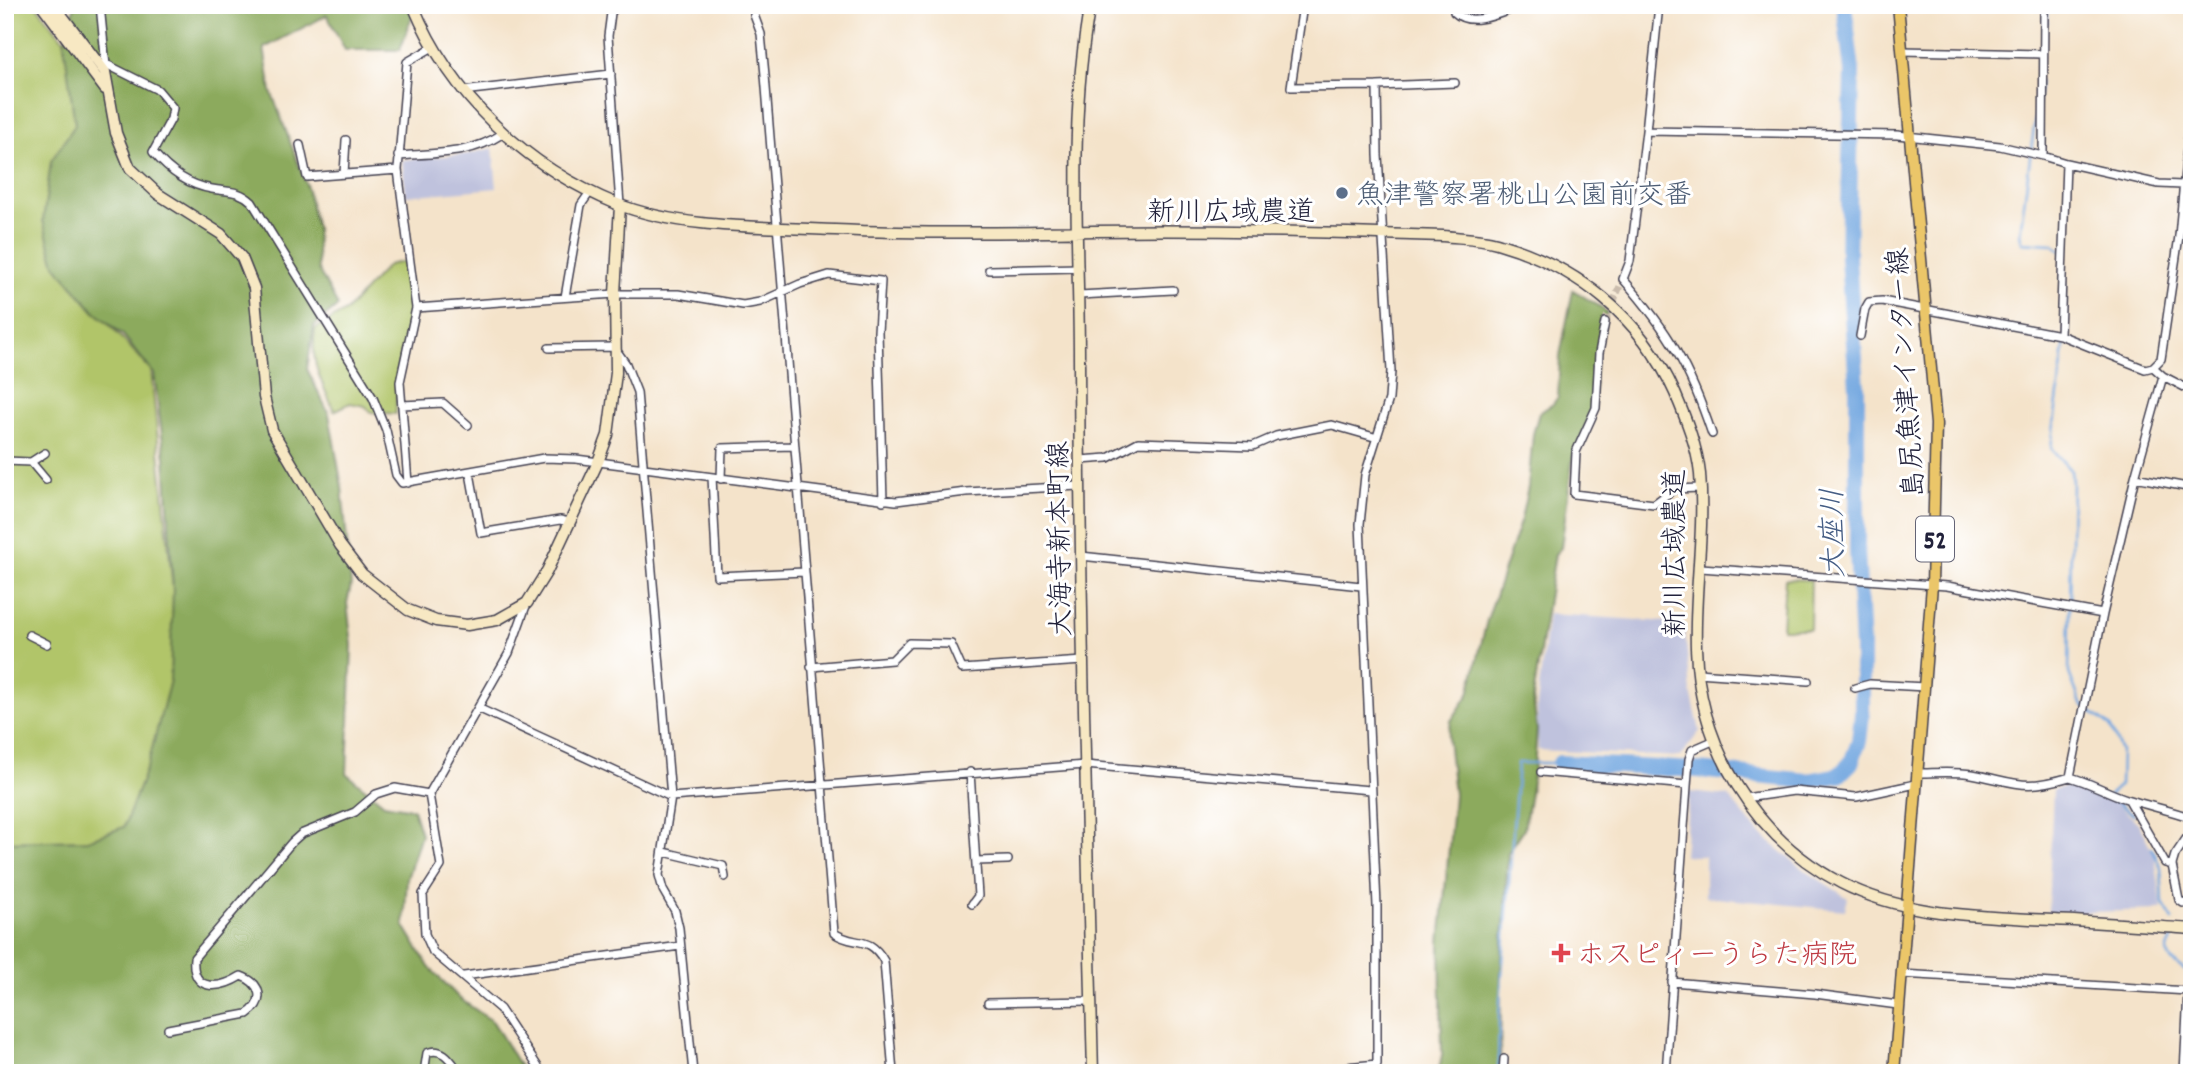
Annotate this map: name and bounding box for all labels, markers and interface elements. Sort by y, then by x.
place label: 魚津警察署桃山公園前交番 [1356,178,1692,218]
marker: 魚津警察署桃山公園前交番 [1334,185,1350,201]
street label: 新川広域農道 [1147,195,1315,235]
street label: 島尻魚津インター線 [1880,246,1938,499]
street label: 大海寺新本町線 [1041,441,1085,637]
street label: 新川広域農道 [1658,469,1698,637]
water label: 大座川 [1814,488,1859,578]
road number: 52 [1916,516,1954,562]
place label: ホスピィーうらた病院 [1577,938,1857,978]
marker: ホスピィーうらた病院 [1551,943,1571,963]

